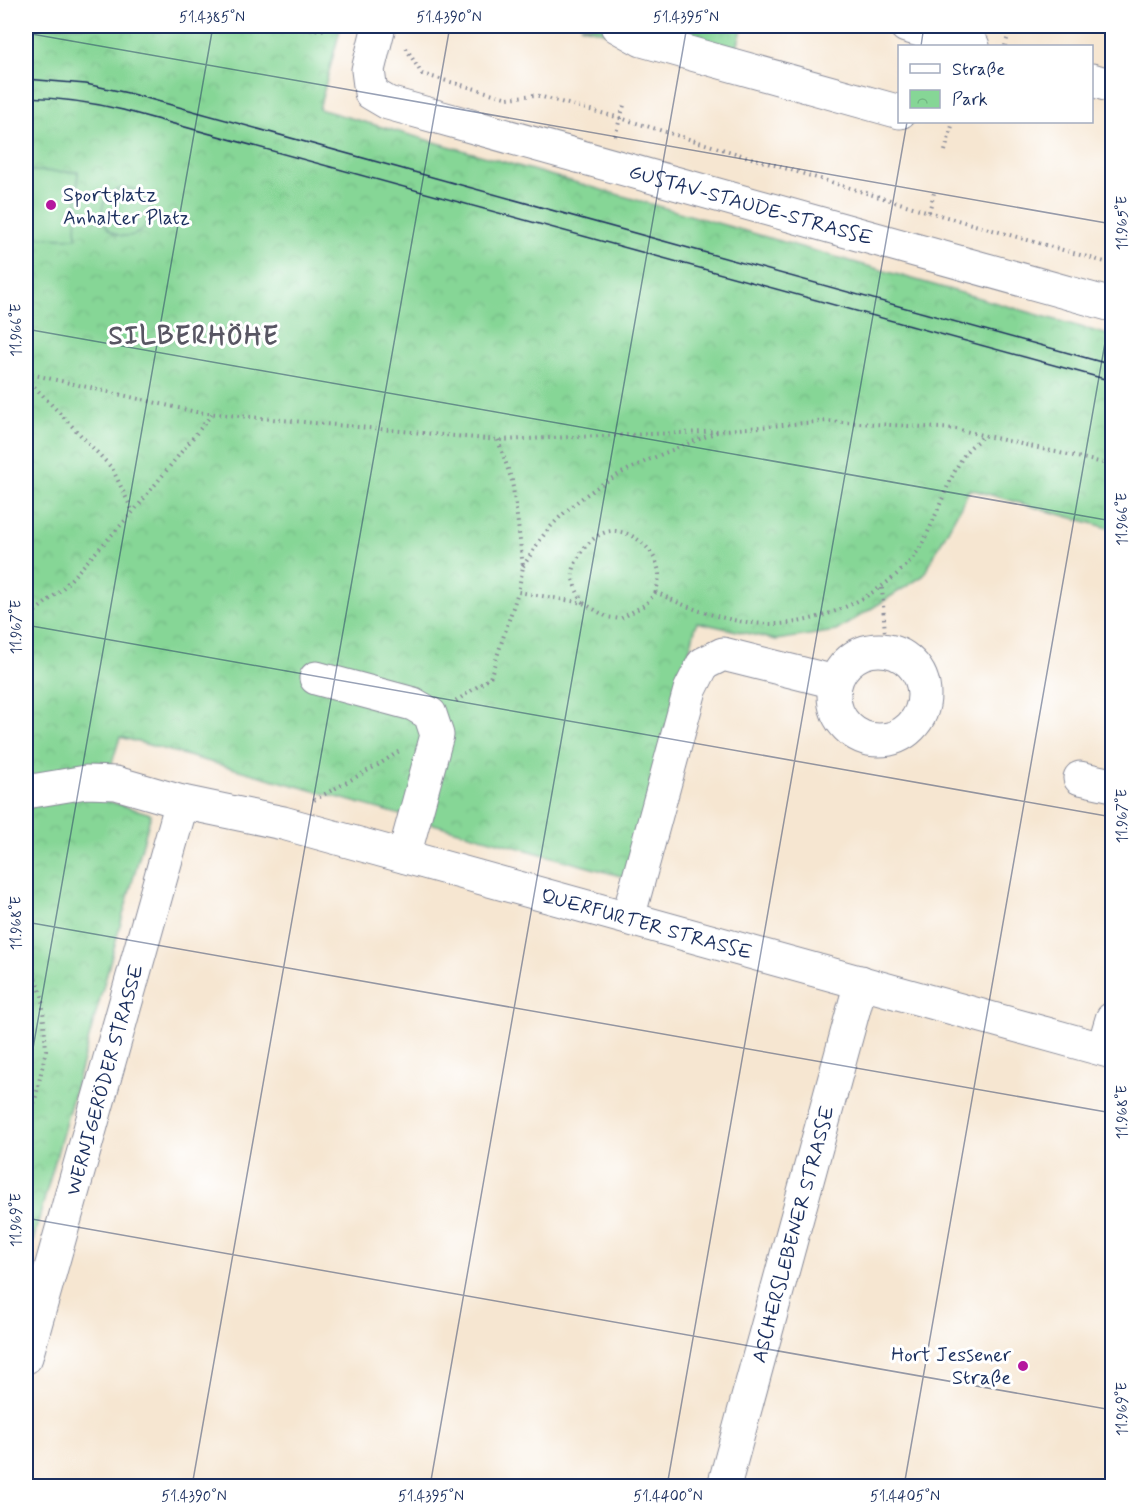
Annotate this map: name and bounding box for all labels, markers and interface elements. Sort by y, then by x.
text: 51.4385°N [179,8,245,28]
text: 51.4390°N [416,8,482,28]
text: 51.4395°N [653,8,719,28]
legend [898,45,1093,123]
text: Straße [952,58,1005,82]
text: Park [952,88,988,112]
street label: GUSTAV-STAUDE-STRASSE [625,159,875,253]
place label: Sportplatz Anhalter Platz [63,182,190,232]
text: 11.965°E [1113,196,1133,250]
marker: Sportplatz Anhalter Platz [44,198,58,212]
text: 11.966°E [7,303,27,357]
district label: SILBERHÖHE [108,320,280,354]
text: 11.966°E [1113,492,1133,546]
text: 11.967°E [7,599,27,654]
text: 11.967°E [1113,788,1133,843]
street label: QUERFURTER STRASSE [538,883,755,967]
text: 11.968°E [7,896,27,950]
street label: WERNIGERÖDER STRASSE [60,961,151,1199]
text: 11.968°E [1113,1085,1133,1139]
street label: ASCHERSLEBENER STRASSE [746,1103,842,1366]
text: 11.969°E [7,1193,27,1247]
place label: Hort Jessener Straße [891,1342,1012,1392]
marker: Hort Jessener Straße [1016,1359,1030,1373]
text: 11.969°E [1113,1382,1133,1436]
text: 51.4390°N [161,1487,227,1507]
text: 51.4395°N [398,1487,464,1507]
text: 51.4400°N [633,1487,703,1507]
text: 51.4405°N [870,1487,940,1507]

